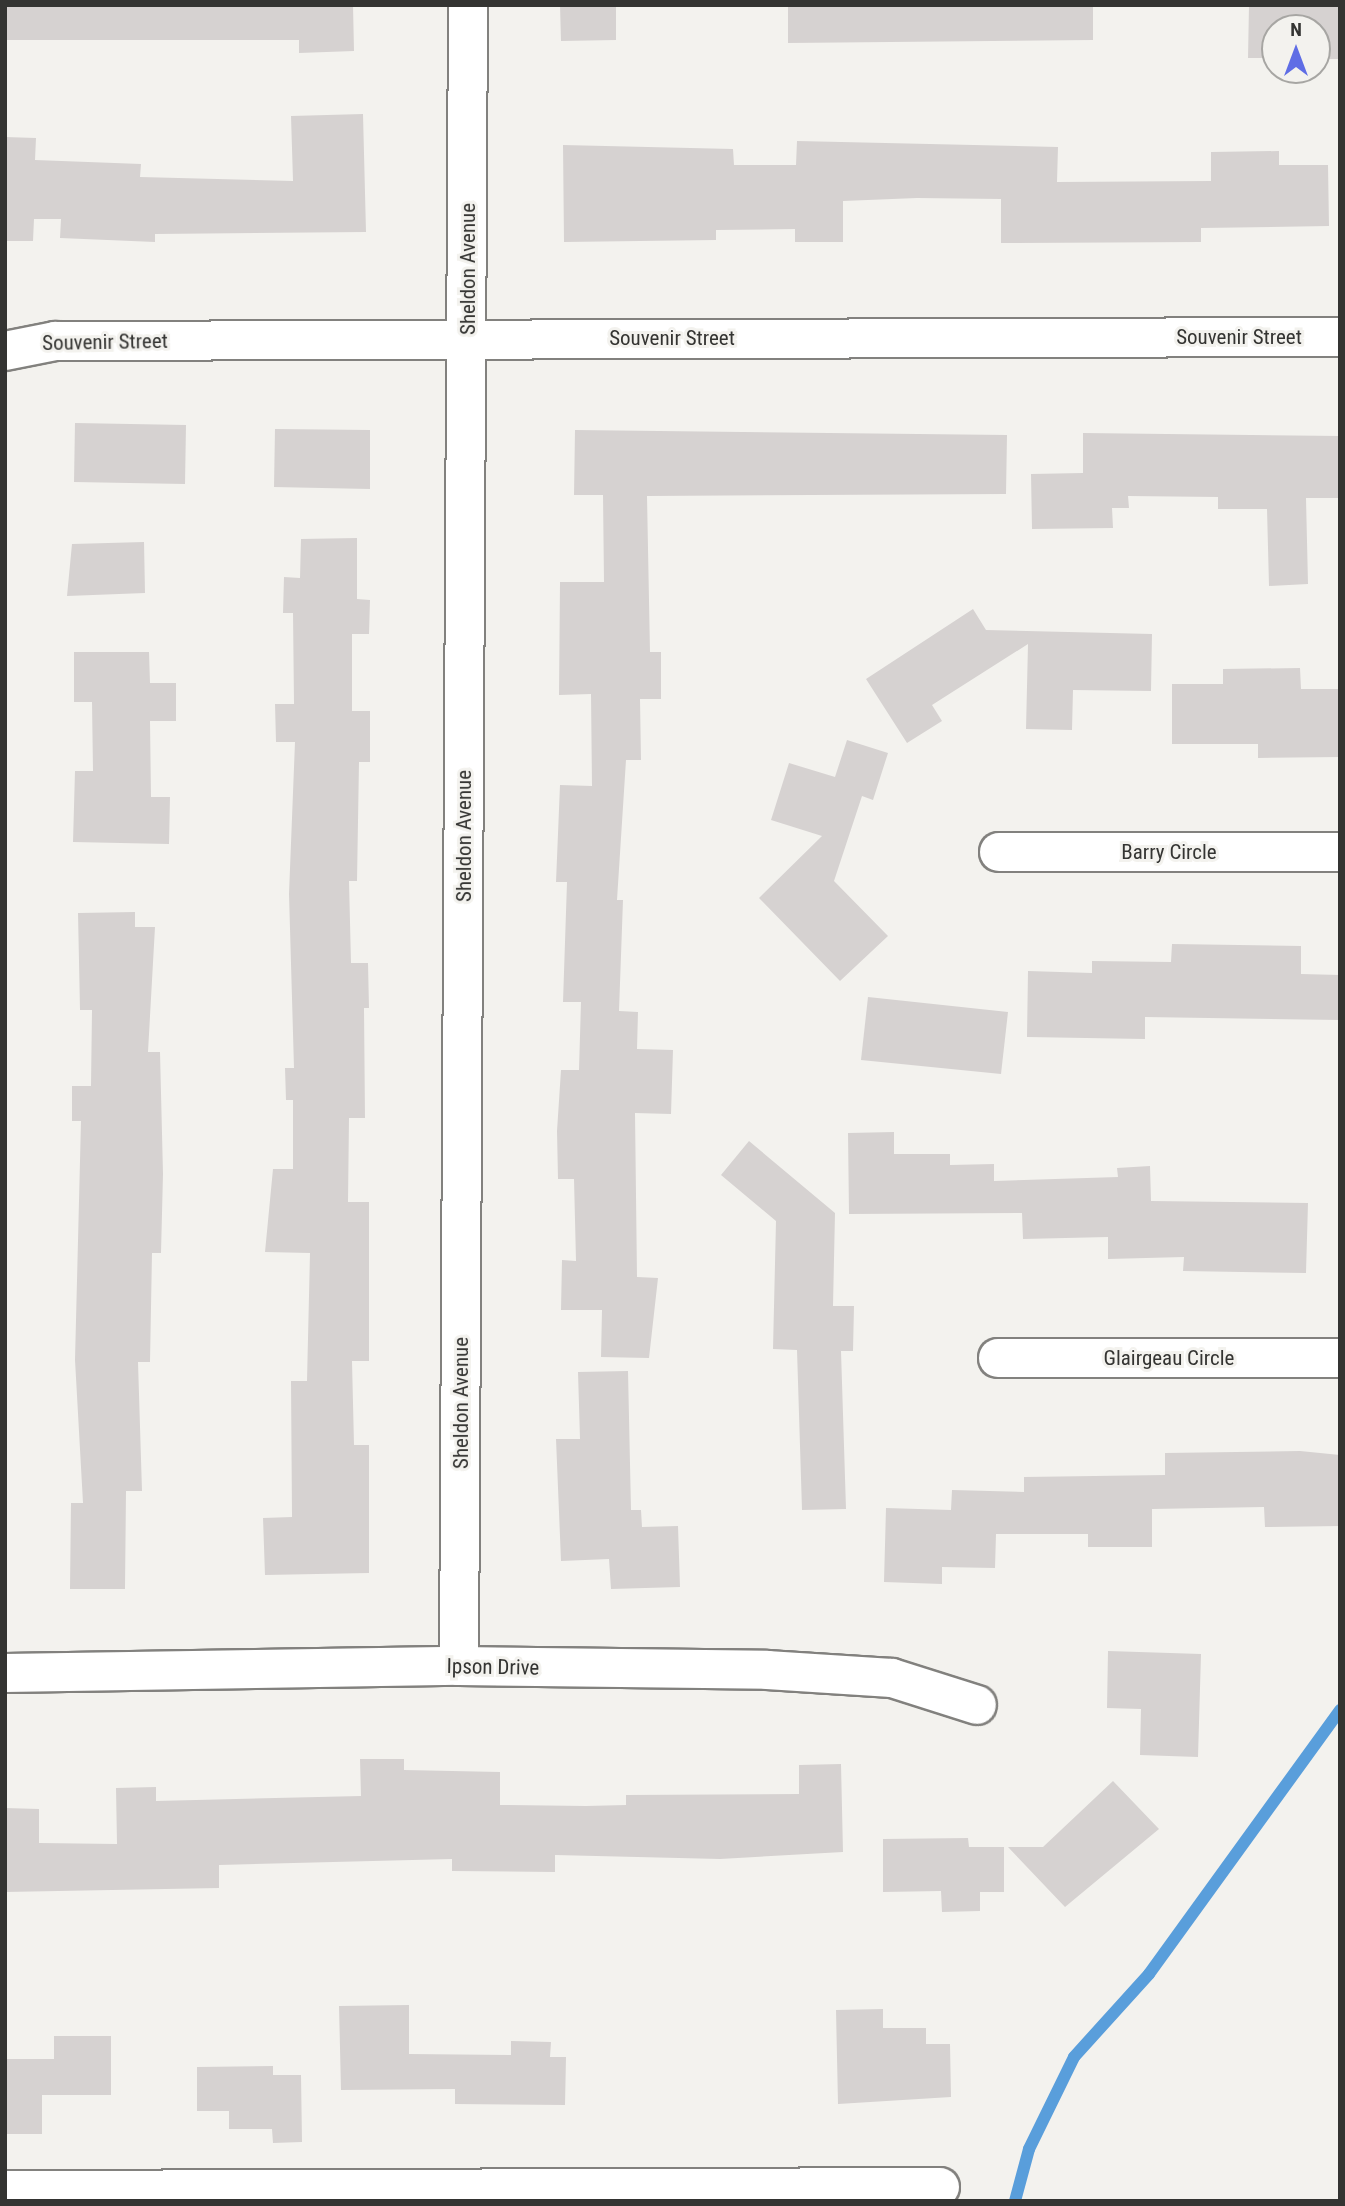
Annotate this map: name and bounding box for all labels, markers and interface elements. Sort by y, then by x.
north arrow [1261,14,1331,84]
text: N [1290,18,1302,41]
street label: Sheldon Avenue [455,203,481,335]
street label: Souvenir Street [1176,324,1302,350]
street label: Souvenir Street [609,325,735,351]
street label: Souvenir Street [42,328,168,356]
street label: Sheldon Avenue [451,770,477,902]
street label: Barry Circle [1121,839,1217,865]
street label: Sheldon Avenue [448,1337,474,1469]
street label: Glairgeau Circle [1104,1345,1234,1371]
street label: Ipson Drive [446,1654,540,1680]

